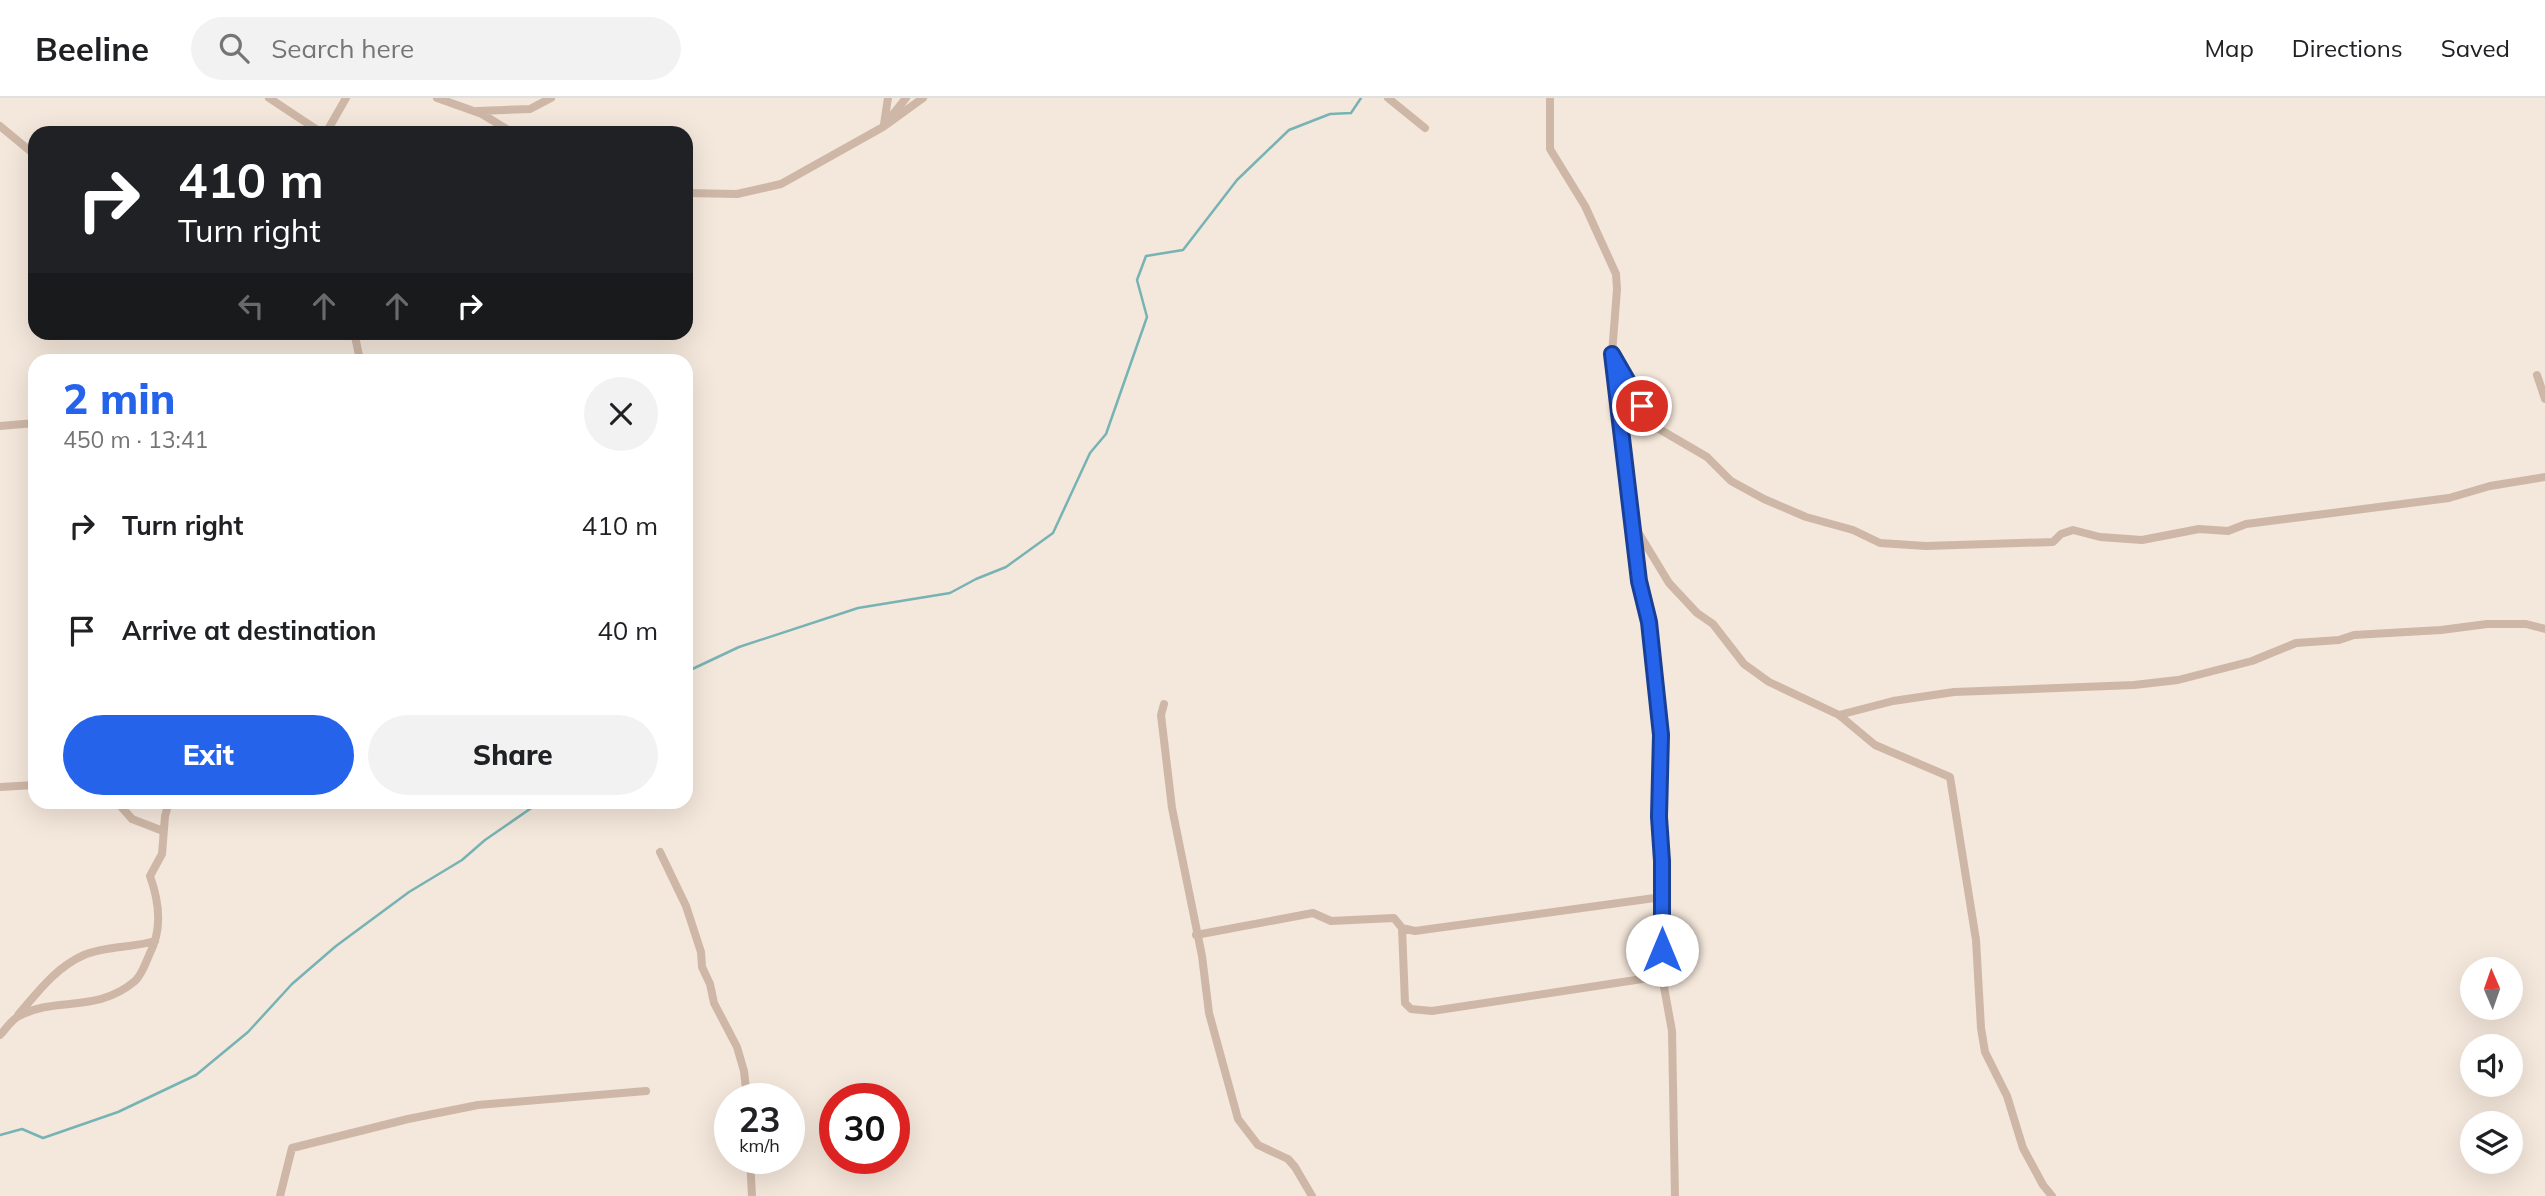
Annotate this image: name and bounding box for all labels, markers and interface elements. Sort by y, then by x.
search box [191,17,681,80]
text: Beeline [35,28,149,69]
icon: search [215,29,253,67]
text: Search here [271,32,414,65]
text: Map [2204,33,2254,63]
text: Directions [2292,33,2403,63]
text: Saved [2441,33,2510,63]
text: 410 m [178,149,324,210]
icon: right [63,154,154,245]
text: Turn right [178,210,321,250]
icon: left [232,287,270,325]
icon: ahead [305,287,343,325]
icon: ahead [378,287,416,325]
icon: right [451,287,489,325]
text: 2 min [63,372,176,425]
pin [1612,376,1672,436]
button: close [584,377,658,451]
icon: arrive [1623,387,1661,425]
text: 450 m · 13:41 [63,425,208,454]
icon: right [63,507,101,545]
text: Turn right [122,509,243,542]
text: 410 m [582,509,658,542]
icon: arrive [63,612,101,650]
text: Arrive at destination [122,614,377,647]
text: 40 m [597,614,658,647]
button: Exit [63,715,354,795]
button: Share [368,715,658,795]
position arrow [1625,913,1699,987]
north arrow [2460,957,2524,1020]
map controls [2460,957,2523,1174]
button: sound [2460,1034,2523,1097]
speed limit sign: 30 [819,1083,910,1174]
text: 23 [738,1097,781,1141]
button: layers [2460,1111,2523,1174]
text: km/h [739,1134,780,1157]

